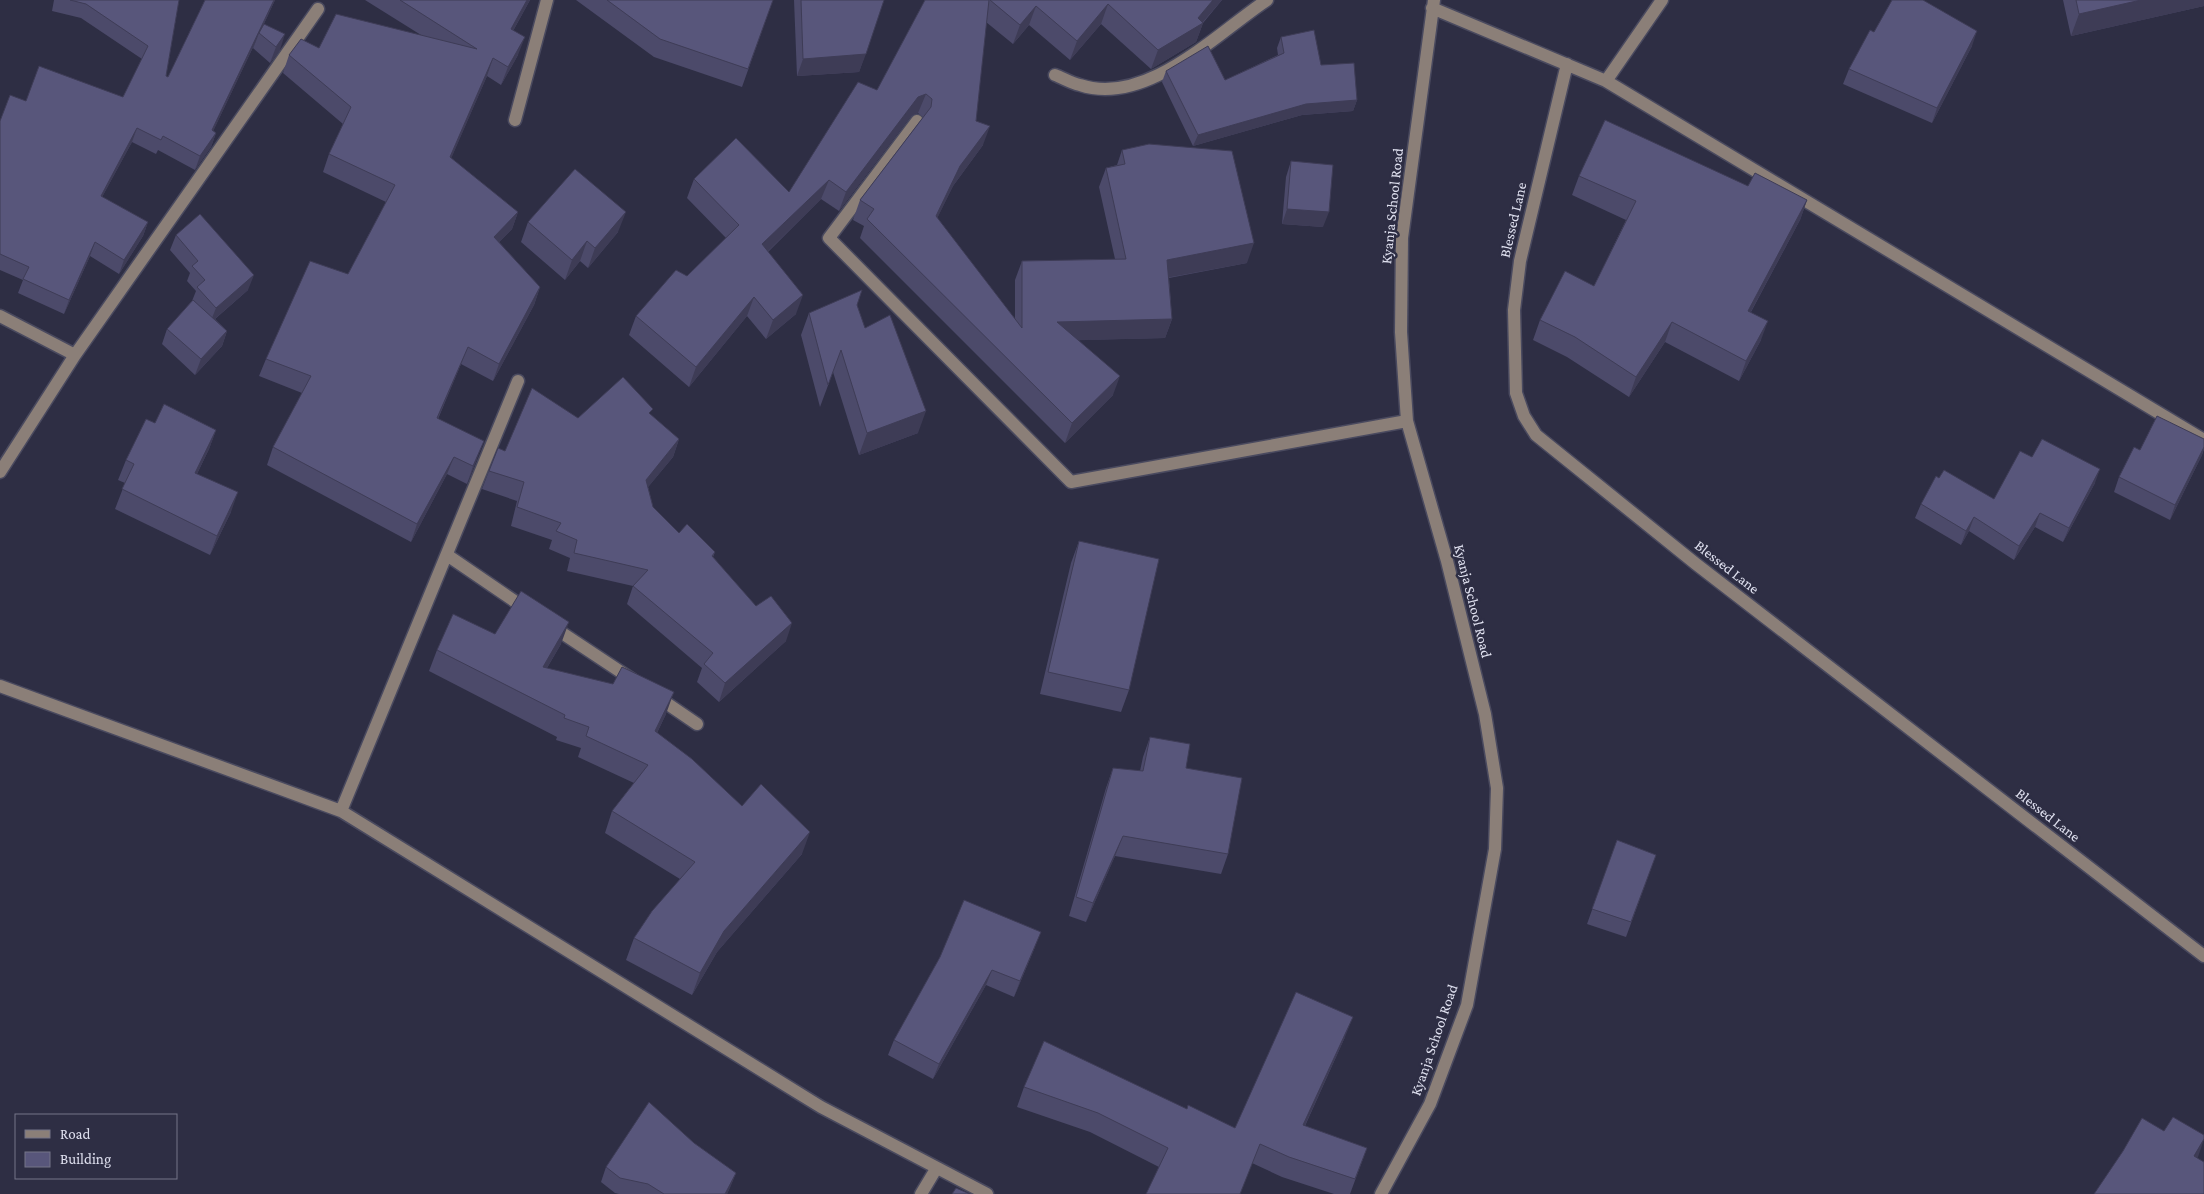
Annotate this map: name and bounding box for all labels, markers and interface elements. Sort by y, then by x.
street label: Kyanja School Road [1378,147,1407,265]
street label: Blessed Lane [1497,180,1530,259]
street label: Blessed Lane [1692,537,1763,597]
street label: Kyanja School Road [1450,542,1495,660]
street label: Blessed Lane [2013,785,2084,845]
street label: Kyanja School Road [1407,982,1462,1098]
legend [15,1114,178,1179]
text: Road [60,1126,91,1142]
text: Building [60,1151,111,1168]

